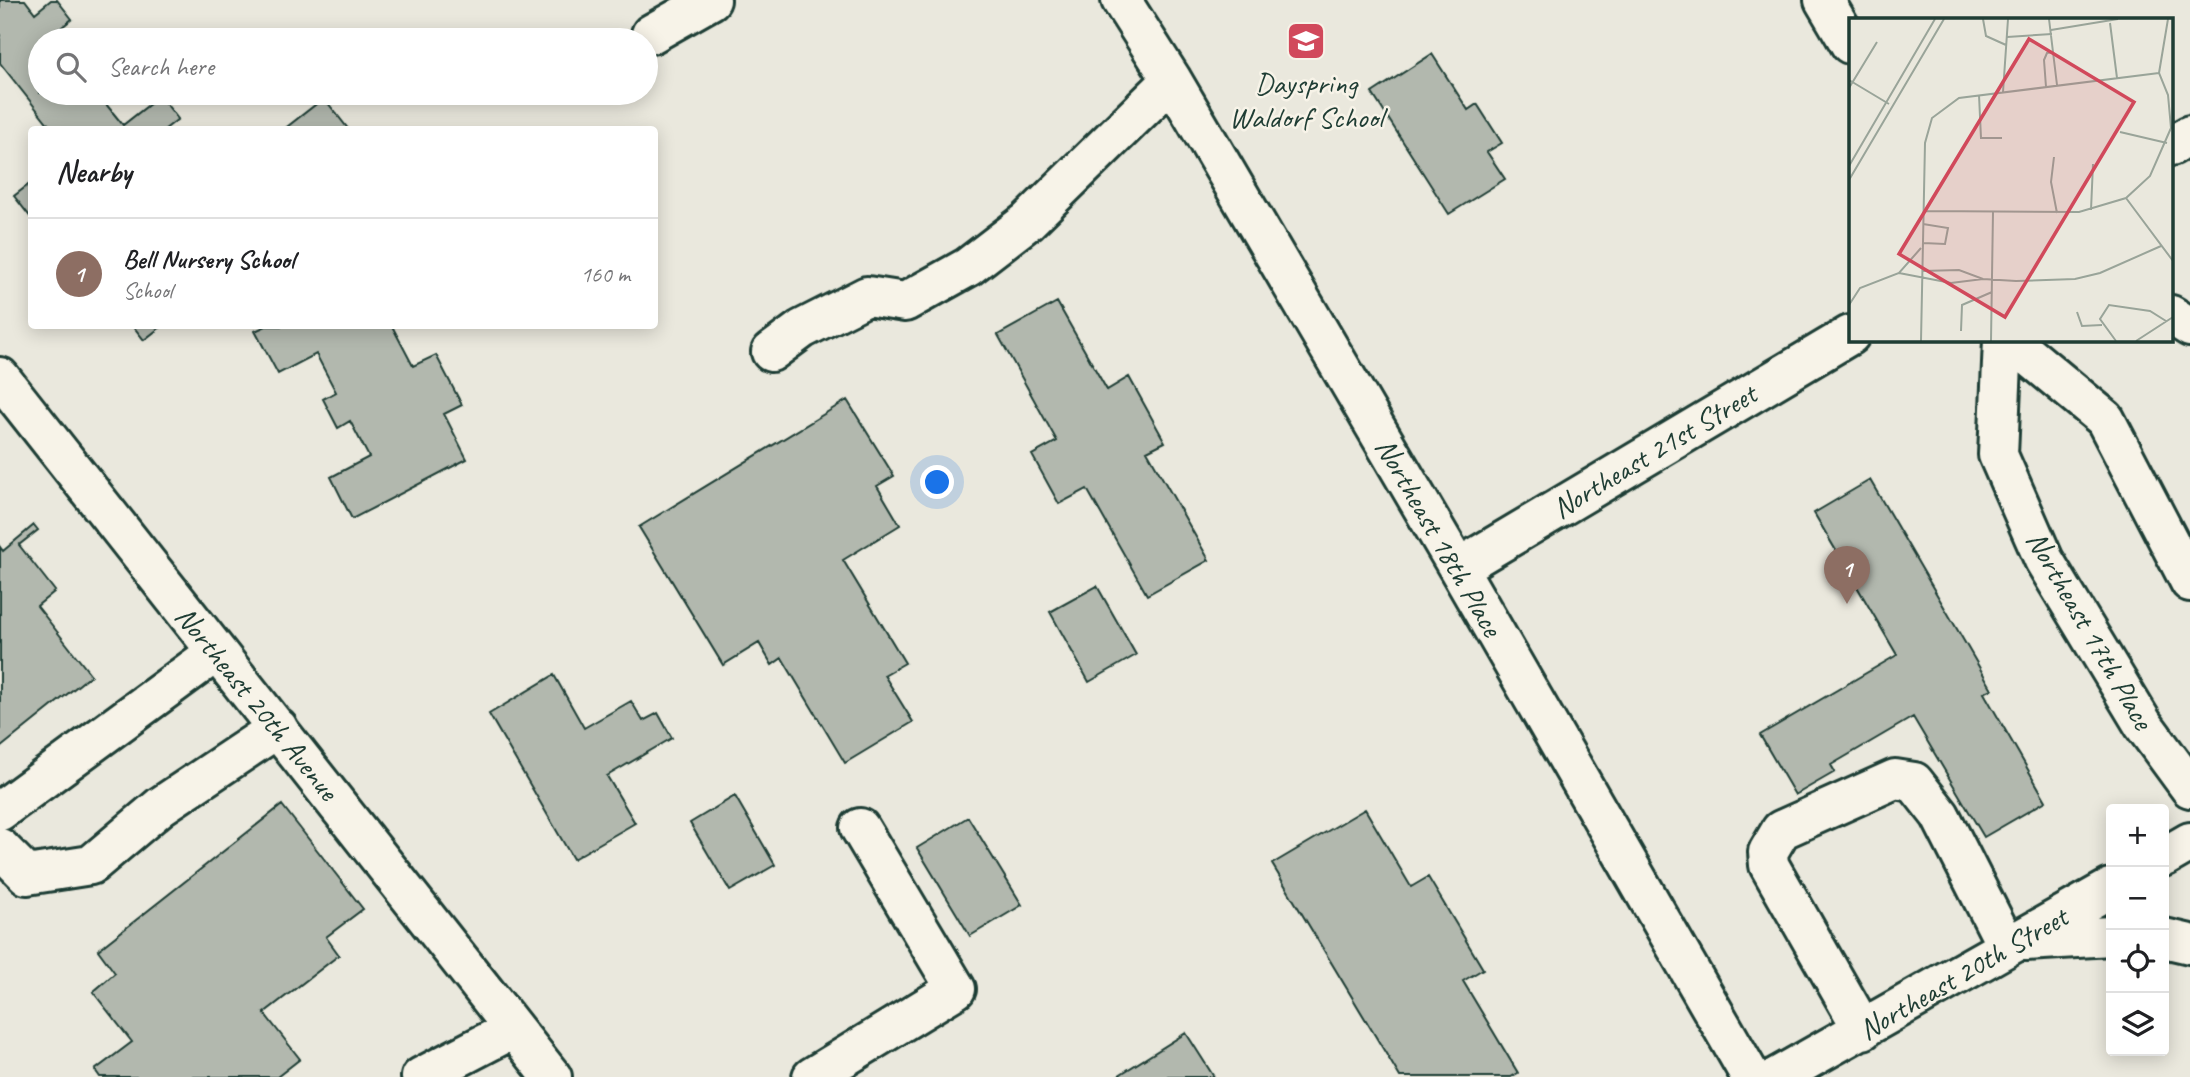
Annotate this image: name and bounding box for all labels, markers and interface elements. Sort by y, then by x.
inset map [1849,18,2172,341]
school or university icon: Dayspring Waldorf School [1285,20,1327,62]
search box [28,28,658,105]
icon: search [52,48,90,86]
text: Search here [108,50,214,83]
place label: Dayspring Waldorf School [1229,64,1388,136]
text: Nearby [56,153,132,191]
text: Bell Nursery School [123,243,295,276]
text: 1 [74,260,84,289]
text: 160 m [581,260,630,289]
text: School [123,276,172,305]
street label: Northeast 21st Street [1545,374,1766,527]
street label: Northeast 18th Place [1367,431,1512,645]
your location [920,465,954,499]
street label: Northeast 17th Place [2018,524,2163,738]
pin: 1 [1824,546,1870,604]
street label: Northeast 20th Avenue [167,598,348,810]
map controls [2106,804,2169,1056]
button: + [2106,804,2169,867]
button: − [2106,867,2169,930]
street label: Northeast 20th Street [1852,896,2077,1048]
button: locate [2106,930,2169,993]
button: layers [2106,993,2169,1056]

